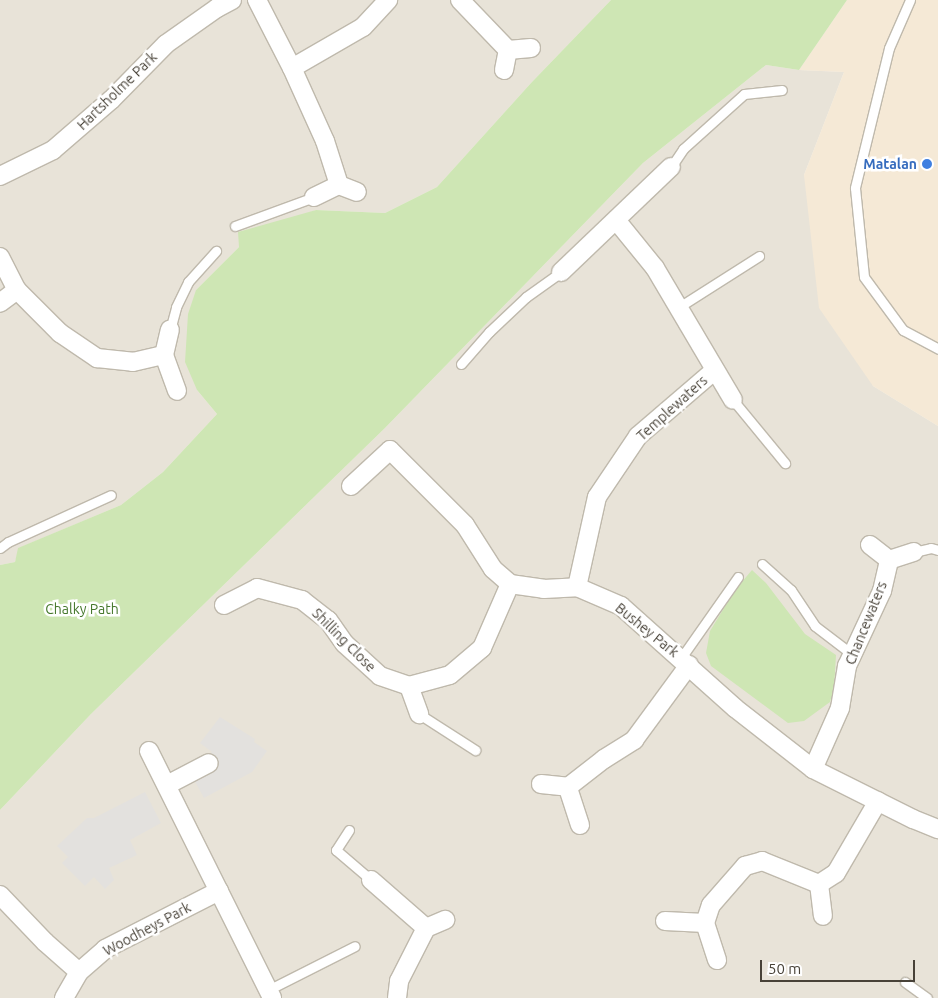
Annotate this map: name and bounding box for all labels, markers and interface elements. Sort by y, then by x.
street label: Hartsholme Park [74,49,160,133]
place label: Matalan [863,156,917,172]
marker: Matalan [921,158,933,170]
street label: Templewaters [633,372,711,444]
street label: Chancewaters [842,579,890,667]
street label: Bushey Park [612,599,682,661]
park label: Chalky Path [45,601,119,617]
street label: Shilling Close [309,605,379,675]
street label: Woodheys Park [100,899,194,959]
scale bar [763,950,918,982]
text: 50 m [768,960,801,977]

